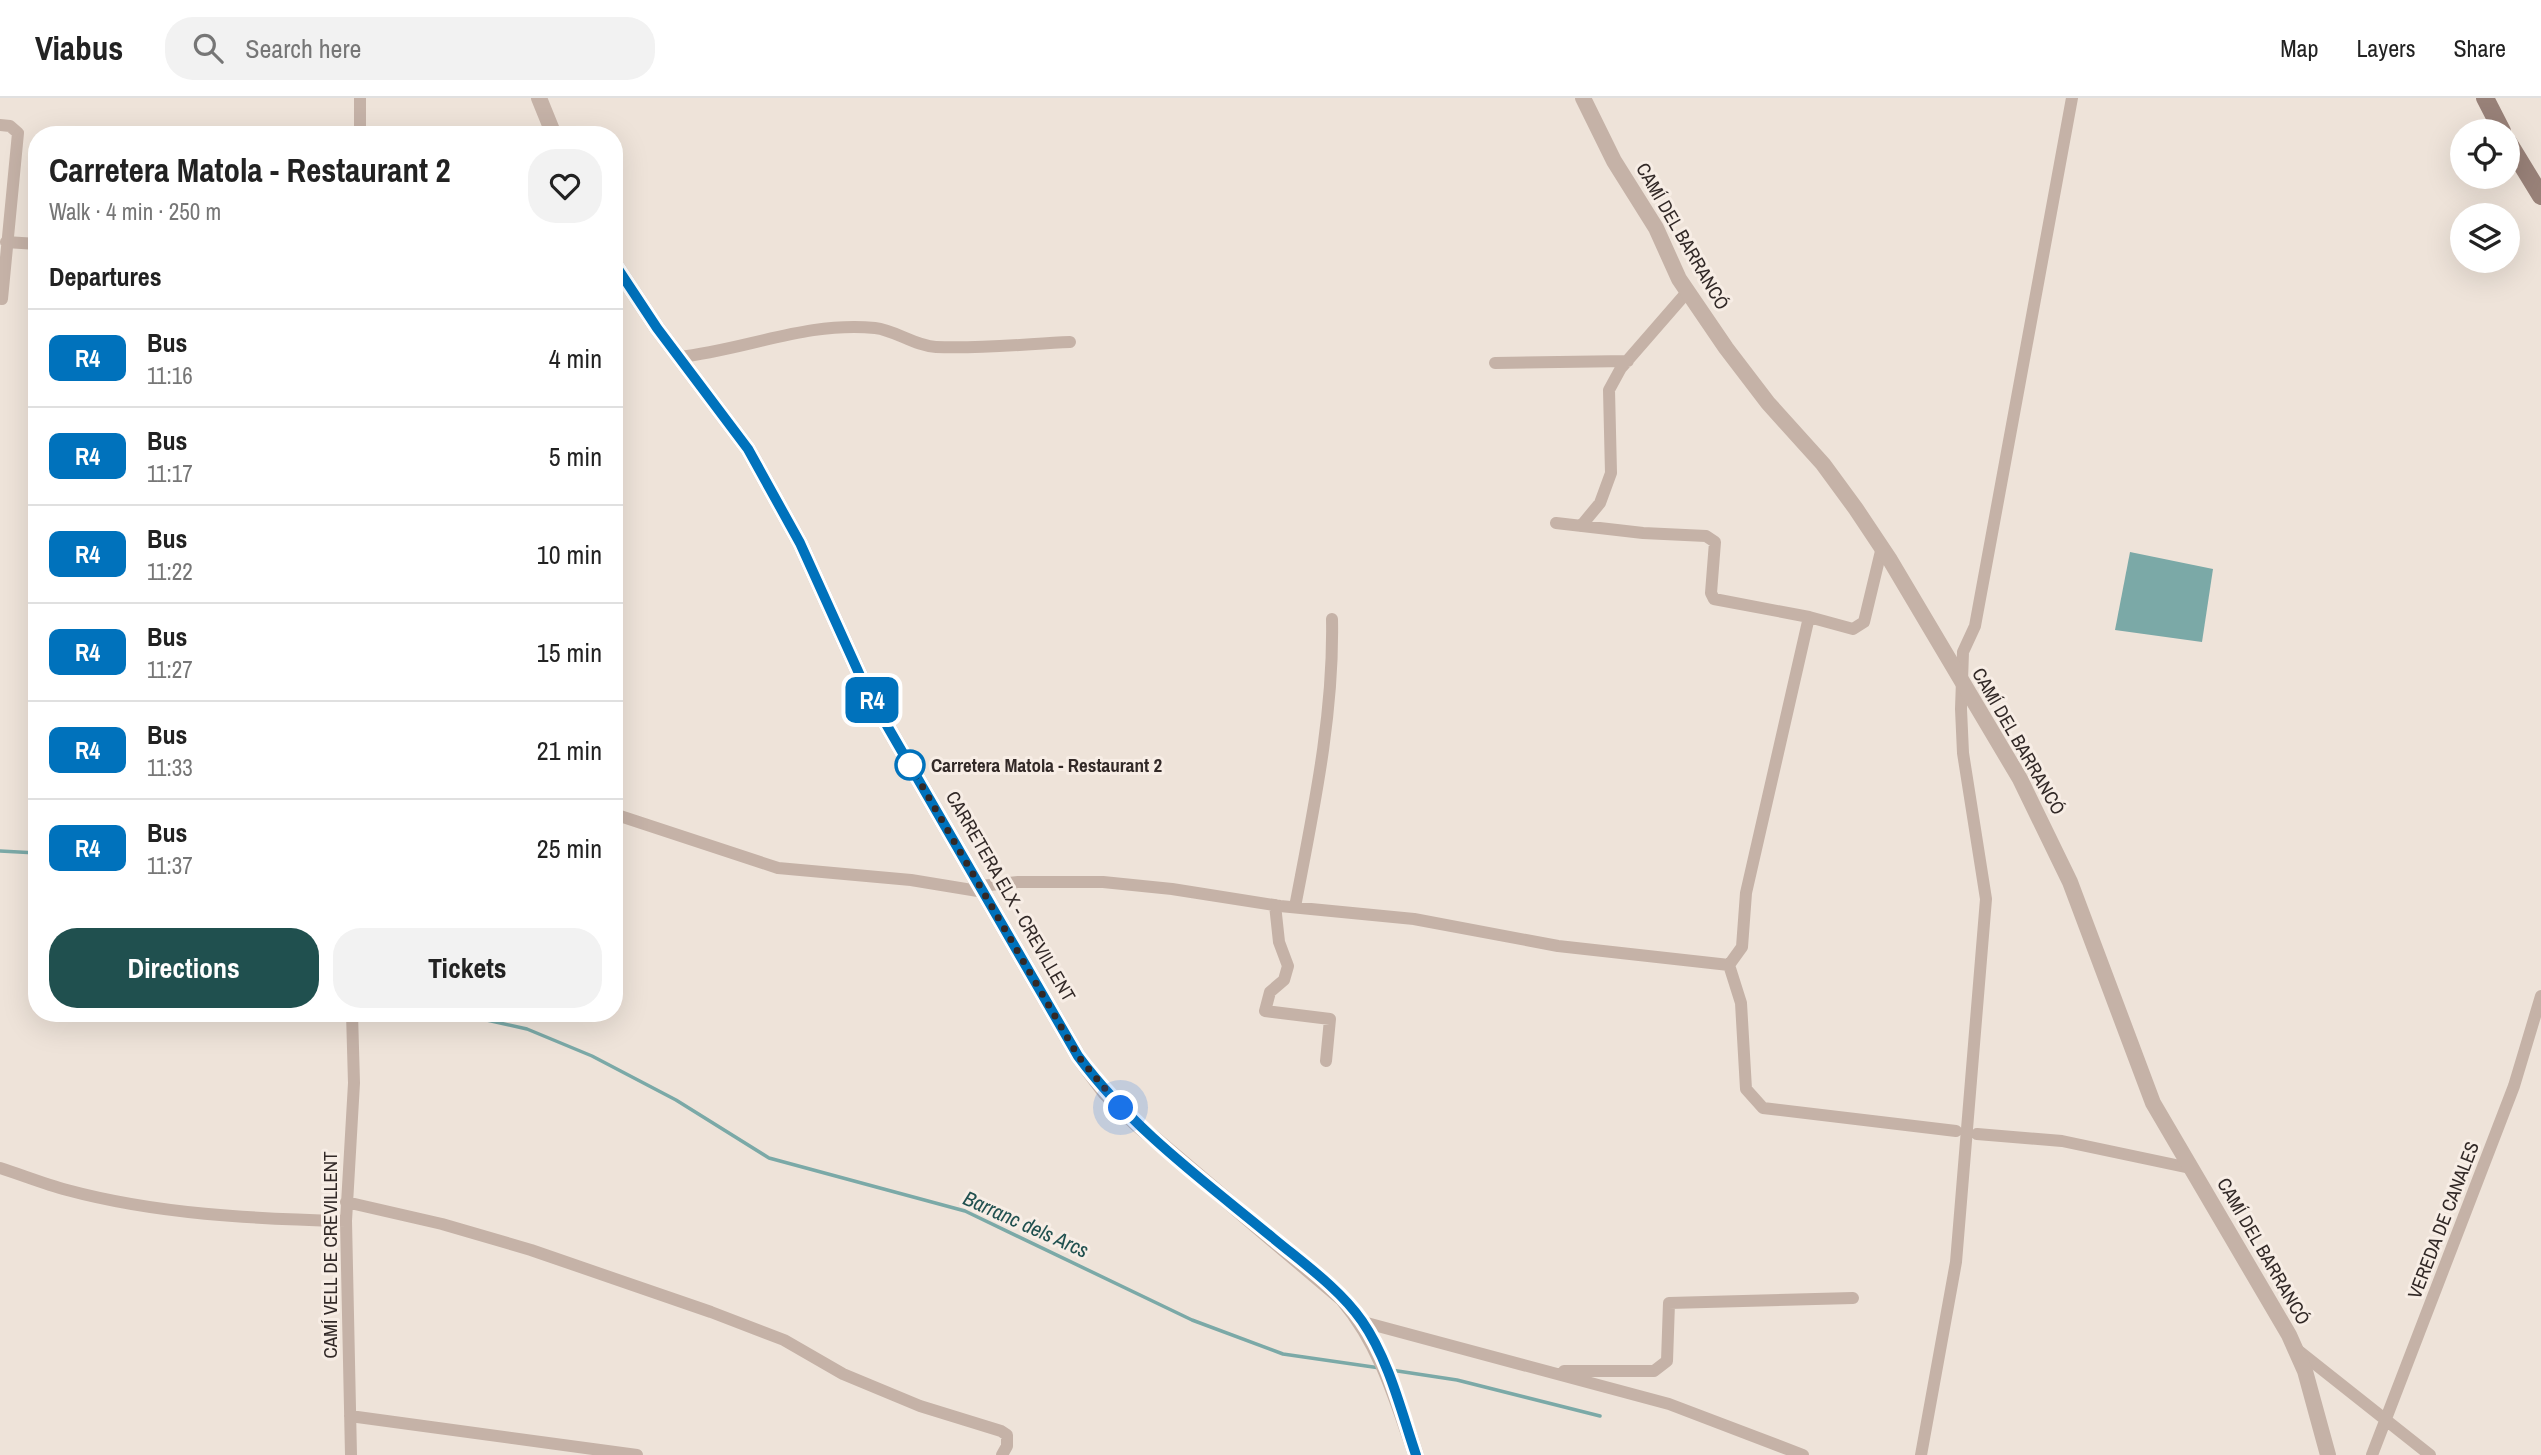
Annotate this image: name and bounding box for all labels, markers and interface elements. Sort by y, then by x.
search box [165,17,655,80]
text: Viabus [35,26,123,70]
icon: search [189,29,227,67]
text: Search here [245,31,361,66]
text: Map [2280,32,2318,64]
text: Layers [2356,32,2415,64]
text: Share [2453,32,2506,64]
map controls [2450,119,2520,273]
button: locate [2450,119,2520,189]
text: Carretera Matola - Restaurant 2 [49,148,451,192]
button: heart [528,149,602,223]
street label: CAMÍ DEL BARRANCÓ [1630,158,1736,314]
text: Walk · 4 min · 250 m [49,196,221,227]
button: layers [2450,203,2520,273]
text: Departures [49,259,162,294]
text: Bus [147,325,187,360]
text: 4 min [549,341,602,376]
text: R4 [75,342,100,374]
text: 11:16 [147,360,193,391]
text: Bus [147,423,187,458]
text: 5 min [549,439,602,474]
text: R4 [75,440,100,472]
text: 11:17 [147,458,193,489]
text: Bus [147,521,187,556]
text: 10 min [537,537,602,572]
text: R4 [75,538,100,570]
text: 11:22 [147,556,193,587]
text: Bus [147,619,187,654]
text: 15 min [537,635,602,670]
text: R4 [75,636,100,668]
text: 11:27 [147,654,193,685]
street label: CAMÍ DEL BARRANCÓ [1966,663,2072,819]
line badge: R4 [840,677,903,723]
text: R4 [859,684,885,716]
text: Bus [147,717,187,752]
text: 21 min [537,733,602,768]
text: R4 [75,734,100,766]
marker: Carretera Matola - Restaurant 2 [895,750,925,780]
text: 11:33 [147,752,193,783]
place label: Carretera Matola - Restaurant 2 [931,752,1163,778]
street label: CARRETERA ELX - CREVILLENT [940,786,1082,1006]
text: Bus [147,815,187,850]
text: 25 min [537,831,602,866]
text: R4 [75,832,100,864]
text: 11:37 [147,850,193,881]
button: Directions [49,928,319,1008]
button: Tickets [333,928,602,1008]
your location [1103,1090,1138,1125]
street label: VEREDA DE CANALES [2401,1138,2485,1302]
street label: CAMÍ VELL DE CREVILLENT [317,1151,343,1359]
street label: CAMÍ DEL BARRANCÓ [2211,1173,2317,1329]
water label: Barranc dels Arcs [959,1183,1094,1265]

